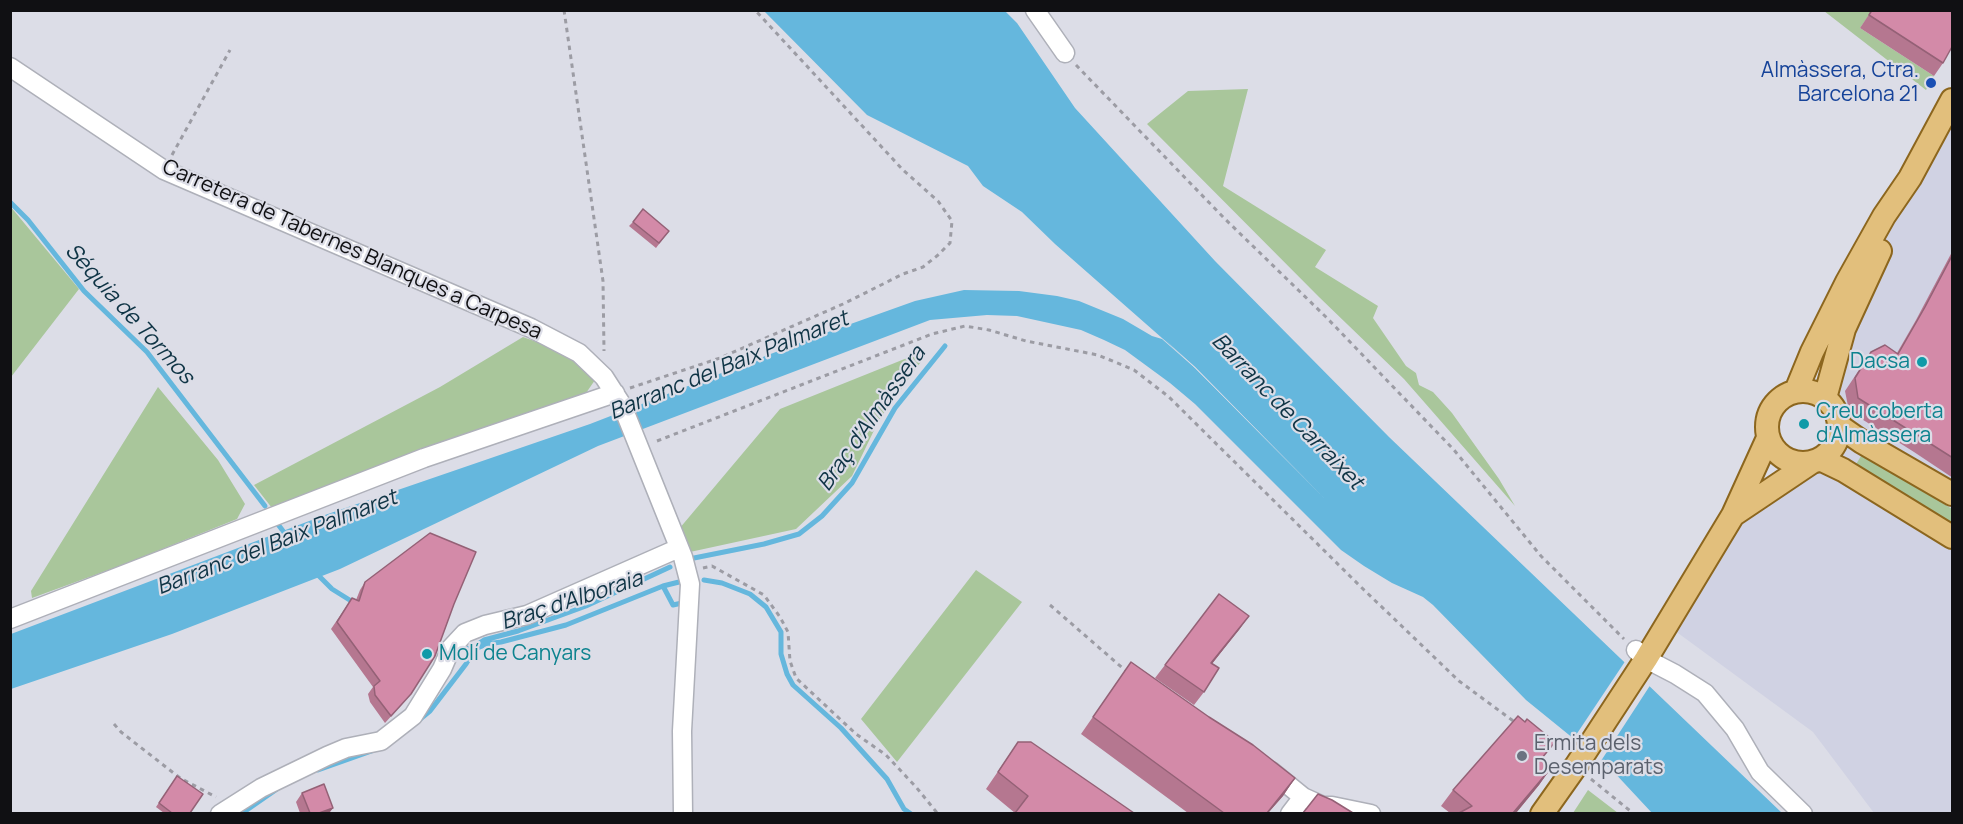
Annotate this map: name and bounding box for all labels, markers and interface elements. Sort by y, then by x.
place label: Almàssera, Ctra. Barcelona 21 [1761,58,1919,108]
marker: Almàssera, Ctra. Barcelona 21 [1924,76,1938,90]
street label: Carretera de Tabernes Blanques a Carpesa [158,155,546,345]
water label: Séquia de Tormos [59,238,199,390]
water label: Barranc del Baix Palmaret [606,306,852,426]
water label: Barranc de Carraixet [1206,328,1368,496]
water label: Braç d'Almàssera [812,342,932,496]
place label: Dacsa [1850,349,1910,375]
marker: Dacsa [1915,355,1929,369]
place label: Creu coberta d'Almàssera [1816,399,1943,449]
marker: Creu coberta d'Almàssera [1797,417,1811,431]
water label: Barranc del Baix Palmaret [153,485,401,601]
water label: Braç d'Alboraia [498,566,646,636]
place label: Molí de Canyars [439,641,591,667]
marker: Molí de Canyars [420,647,434,661]
place label: Ermita dels Desemparats [1534,731,1664,781]
marker: Ermita dels Desemparats [1515,749,1529,763]

